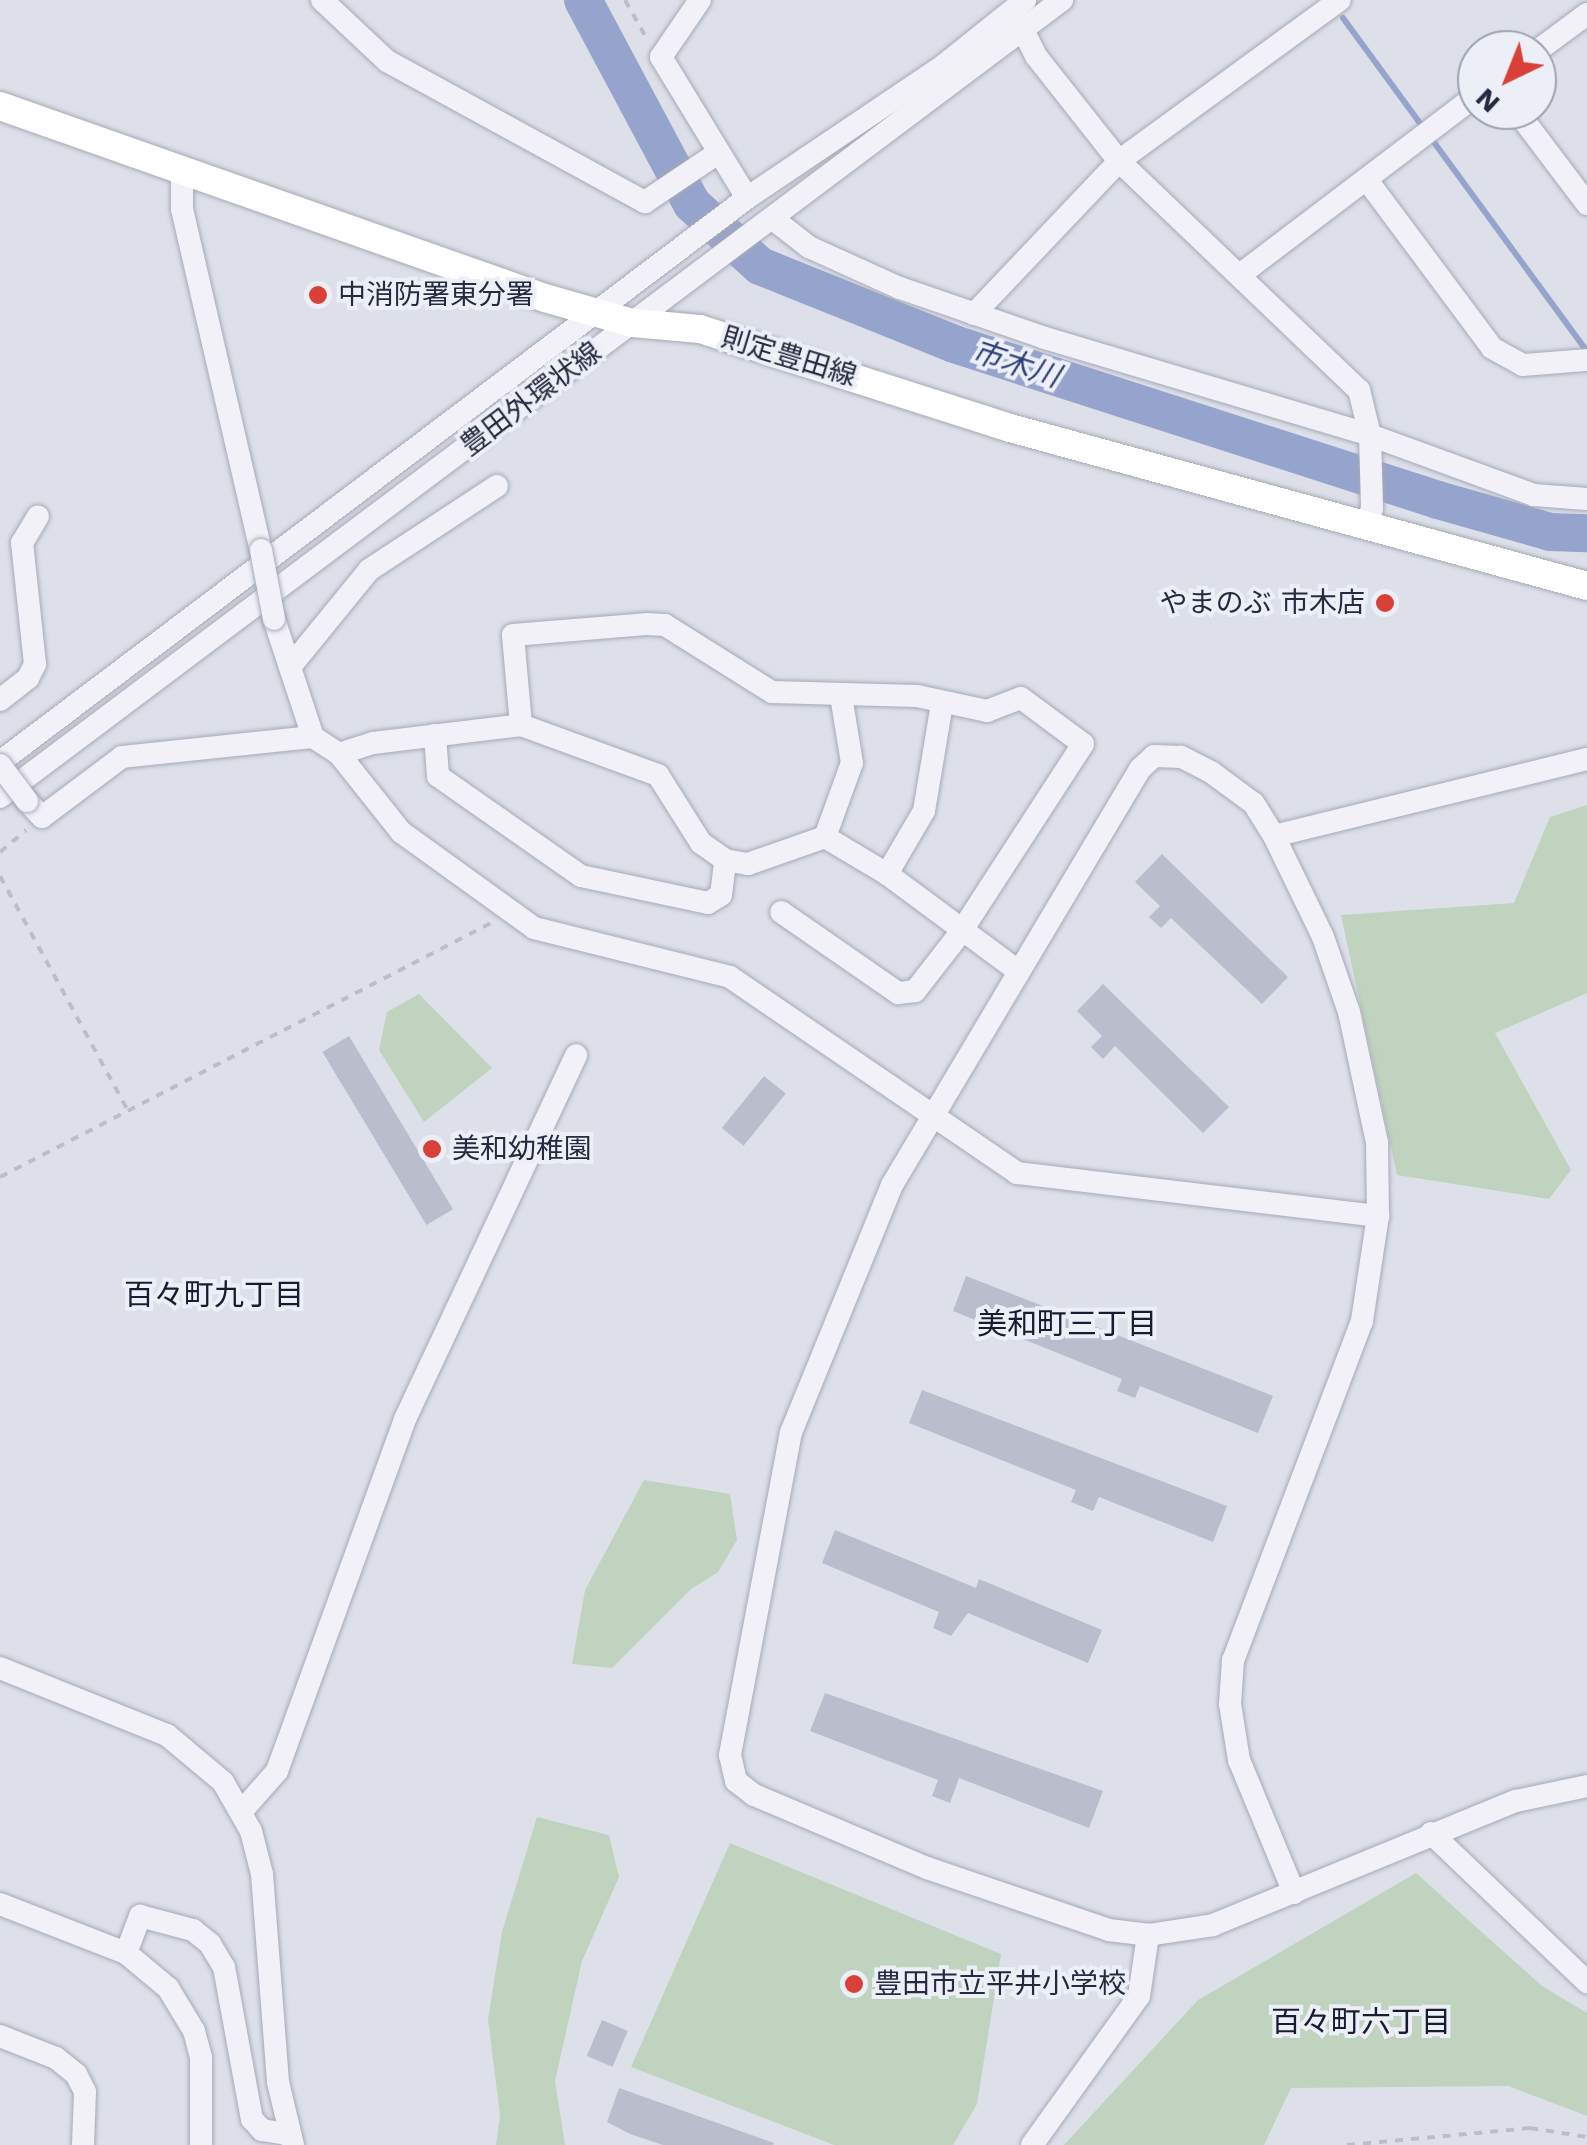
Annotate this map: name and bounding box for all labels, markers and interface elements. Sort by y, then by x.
north arrow [1457,30,1557,130]
text: N [1469,82,1506,120]
place label: 中消防署東分署 [338,278,534,312]
marker: 中消防署東分署 [307,284,329,306]
street label: 則定豊田線 [717,320,861,394]
water label: 市木川 [968,333,1064,395]
street label: 豊田外環状線 [454,335,608,463]
place label: やまのぶ 市木店 [1159,586,1365,620]
marker: やまのぶ 市木店 [1374,592,1396,614]
place label: 美和幼稚園 [452,1132,592,1166]
marker: 美和幼稚園 [421,1138,443,1160]
district label: 百々町九丁目 [124,1277,304,1313]
district label: 美和町三丁目 [977,1306,1157,1342]
place label: 豊田市立平井小学校 [874,1967,1126,2001]
marker: 豊田市立平井小学校 [843,1973,865,1995]
district label: 百々町六丁目 [1271,2004,1451,2040]

